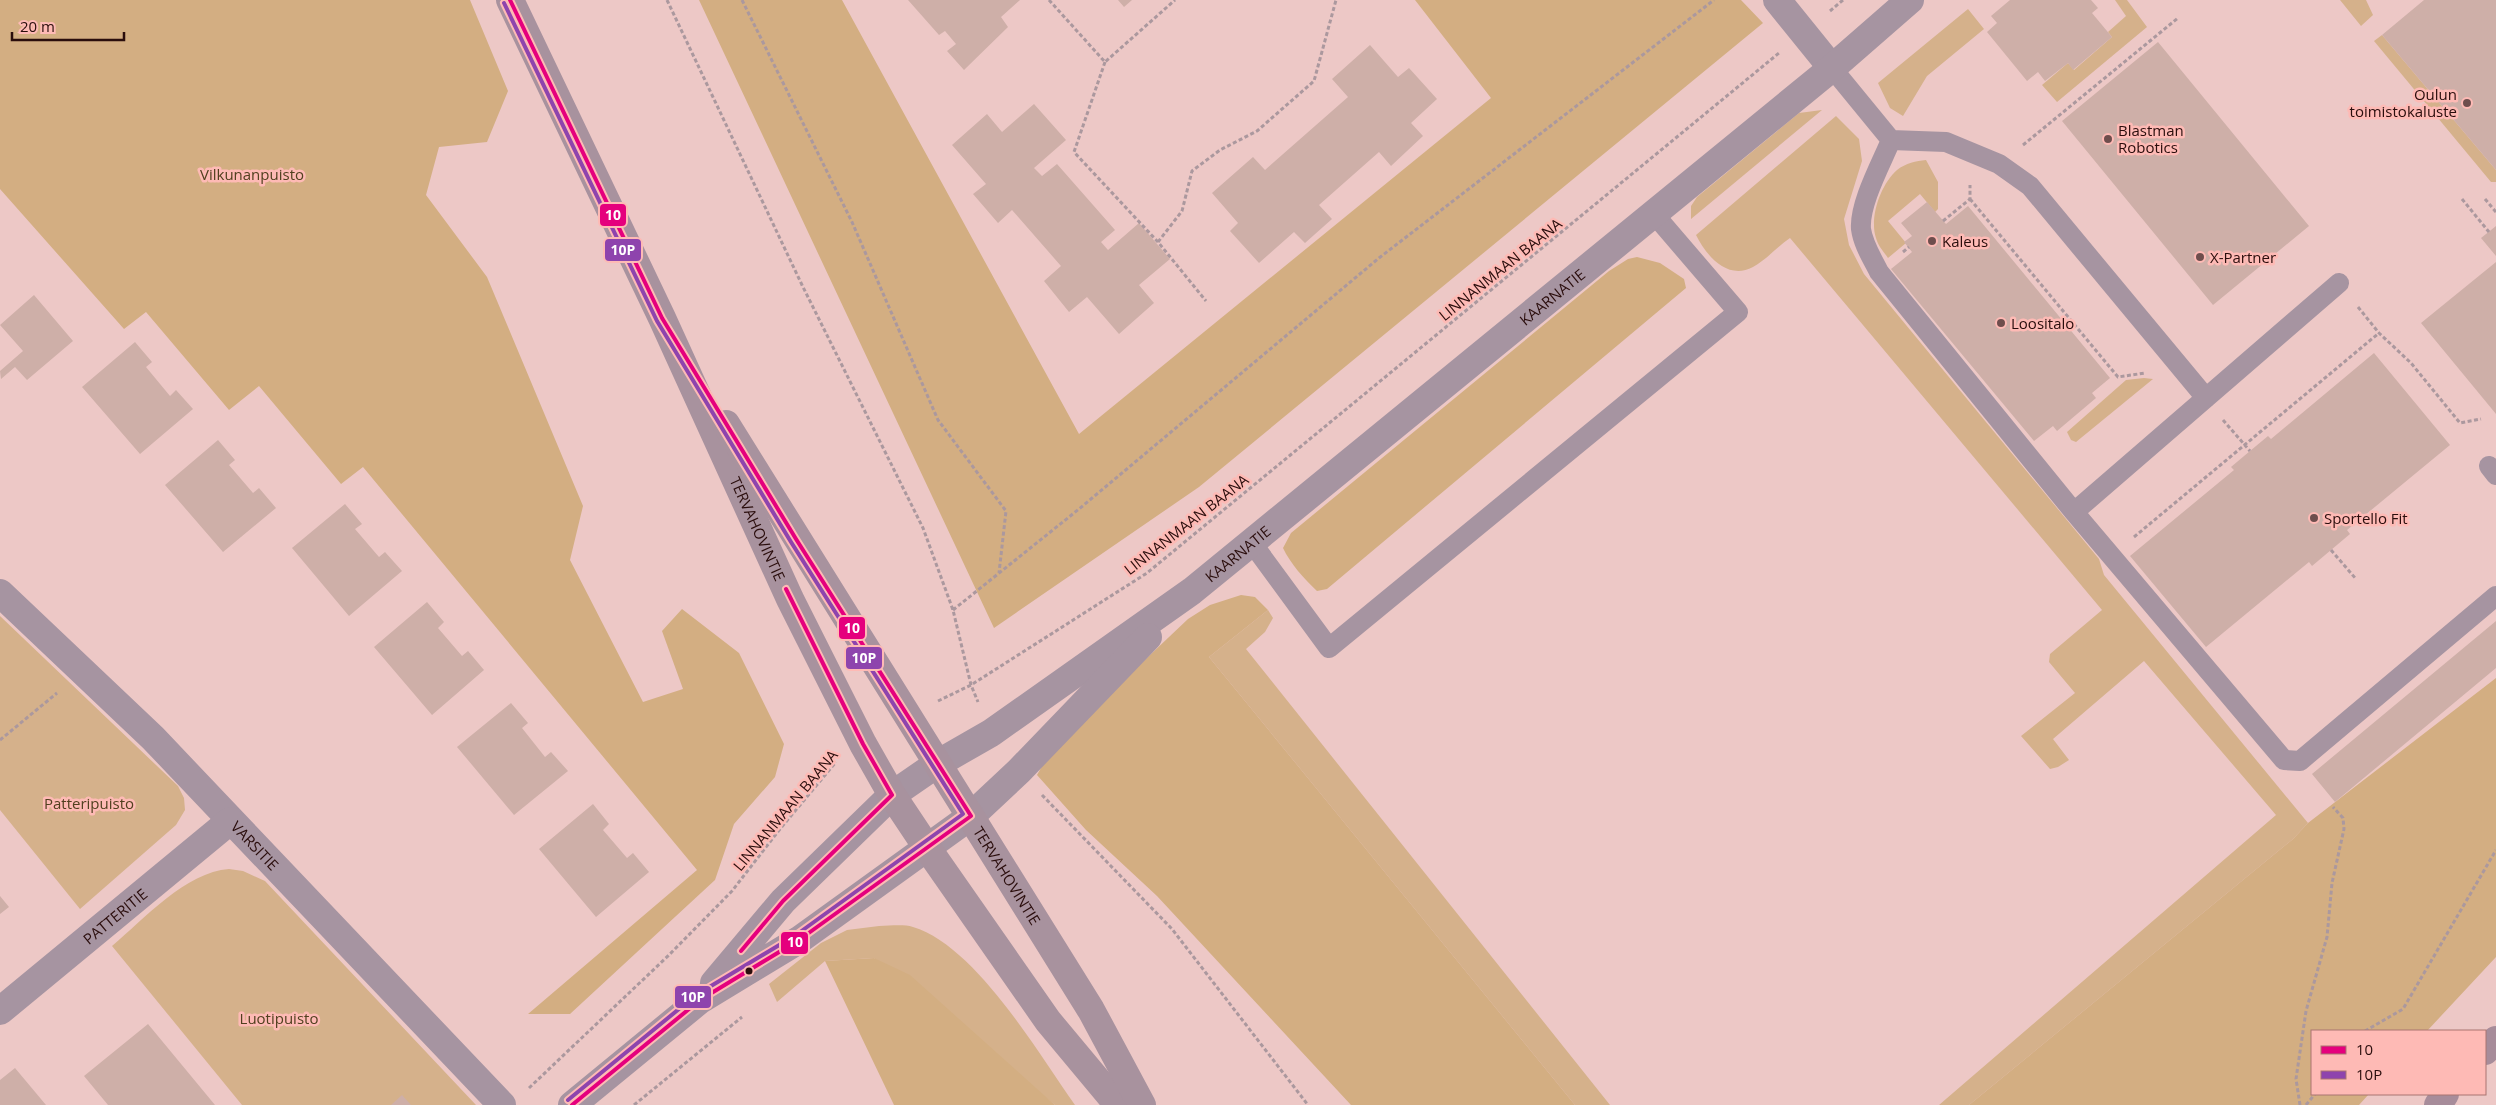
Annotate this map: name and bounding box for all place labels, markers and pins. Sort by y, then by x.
place label: Oulun toimistokaluste [2350,84,2457,121]
marker: Oulun toimistokaluste [2461,97,2473,109]
place label: Blastman Robotics [2118,120,2184,157]
marker: Blastman Robotics [2102,133,2114,145]
place label: Kaleus [1942,231,1988,251]
marker: Kaleus [1926,235,1938,247]
place label: X-Partner [2210,247,2276,267]
marker: X-Partner [2194,251,2206,263]
place label: Loositalo [2011,313,2074,333]
marker: Loositalo [1995,317,2007,329]
place label: Sportello Fit [2324,508,2408,528]
marker: Sportello Fit [2308,512,2320,524]
unlabelled marker [744,966,754,976]

